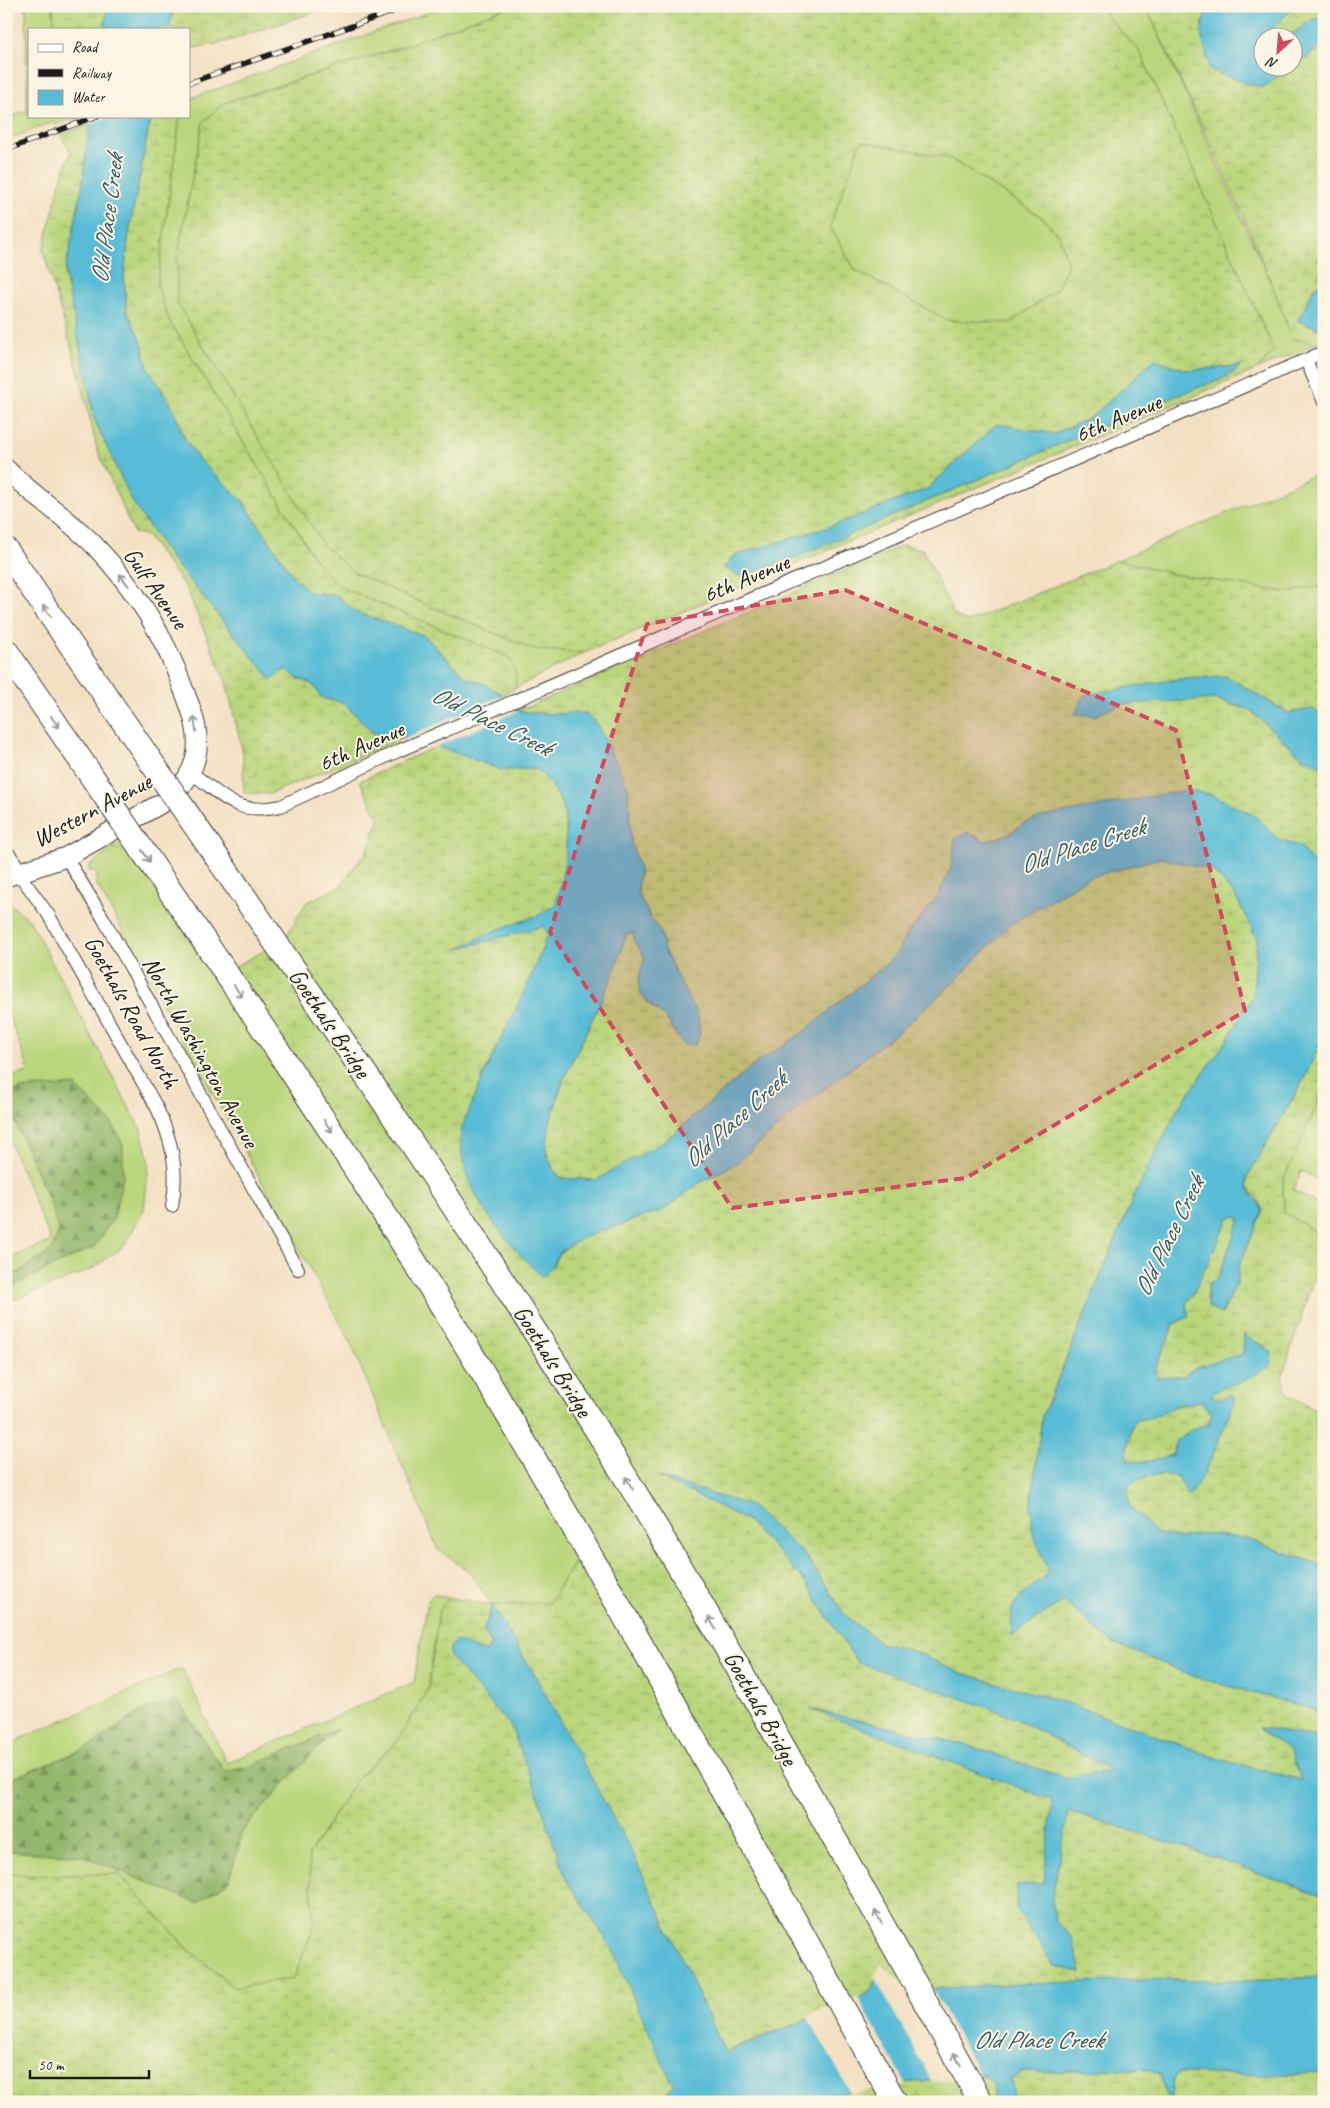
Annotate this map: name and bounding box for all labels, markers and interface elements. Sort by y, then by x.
legend [28,28,190,118]
north arrow [1252,28,1302,78]
text: Road [72,38,99,57]
text: N [1263,53,1280,73]
text: Railway [72,64,113,83]
text: Water [72,88,106,107]
water label: Old Place Creek [83,148,131,285]
street label: 6th Avenue [1070,386,1168,450]
street label: Gulf Avenue [117,541,196,636]
street label: 6th Avenue [698,546,796,610]
one-way arrow [119,574,130,587]
one-way arrow [42,604,52,618]
water label: Old Place Creek [426,678,561,766]
street label: 6th Avenue [313,713,411,778]
one-way arrow [50,715,60,729]
one-way arrow [190,717,200,733]
street label: Western Avenue [28,765,158,854]
water label: Old Place Creek [1016,809,1153,881]
one-way arrow [141,849,151,863]
street label: Goethals Road North [78,930,187,1095]
street label: North Washington Avenue [136,951,267,1155]
street label: Goethals Bridge [282,962,379,1085]
one-way arrow [233,983,243,997]
water label: Old Place Creek [676,1061,797,1175]
one-way arrow [323,1118,333,1132]
water label: Old Place Creek [1126,1167,1214,1302]
street label: Goethals Bridge [507,1300,600,1424]
one-way arrow [624,1477,634,1491]
one-way arrow [707,1617,717,1631]
street label: Goethals Bridge [717,1646,806,1772]
one-way arrow [872,1911,882,1925]
water label: Old Place Creek [973,2024,1107,2056]
scale bar [30,2048,149,2080]
one-way arrow [952,2052,962,2067]
text: 50 m [38,2056,65,2075]

